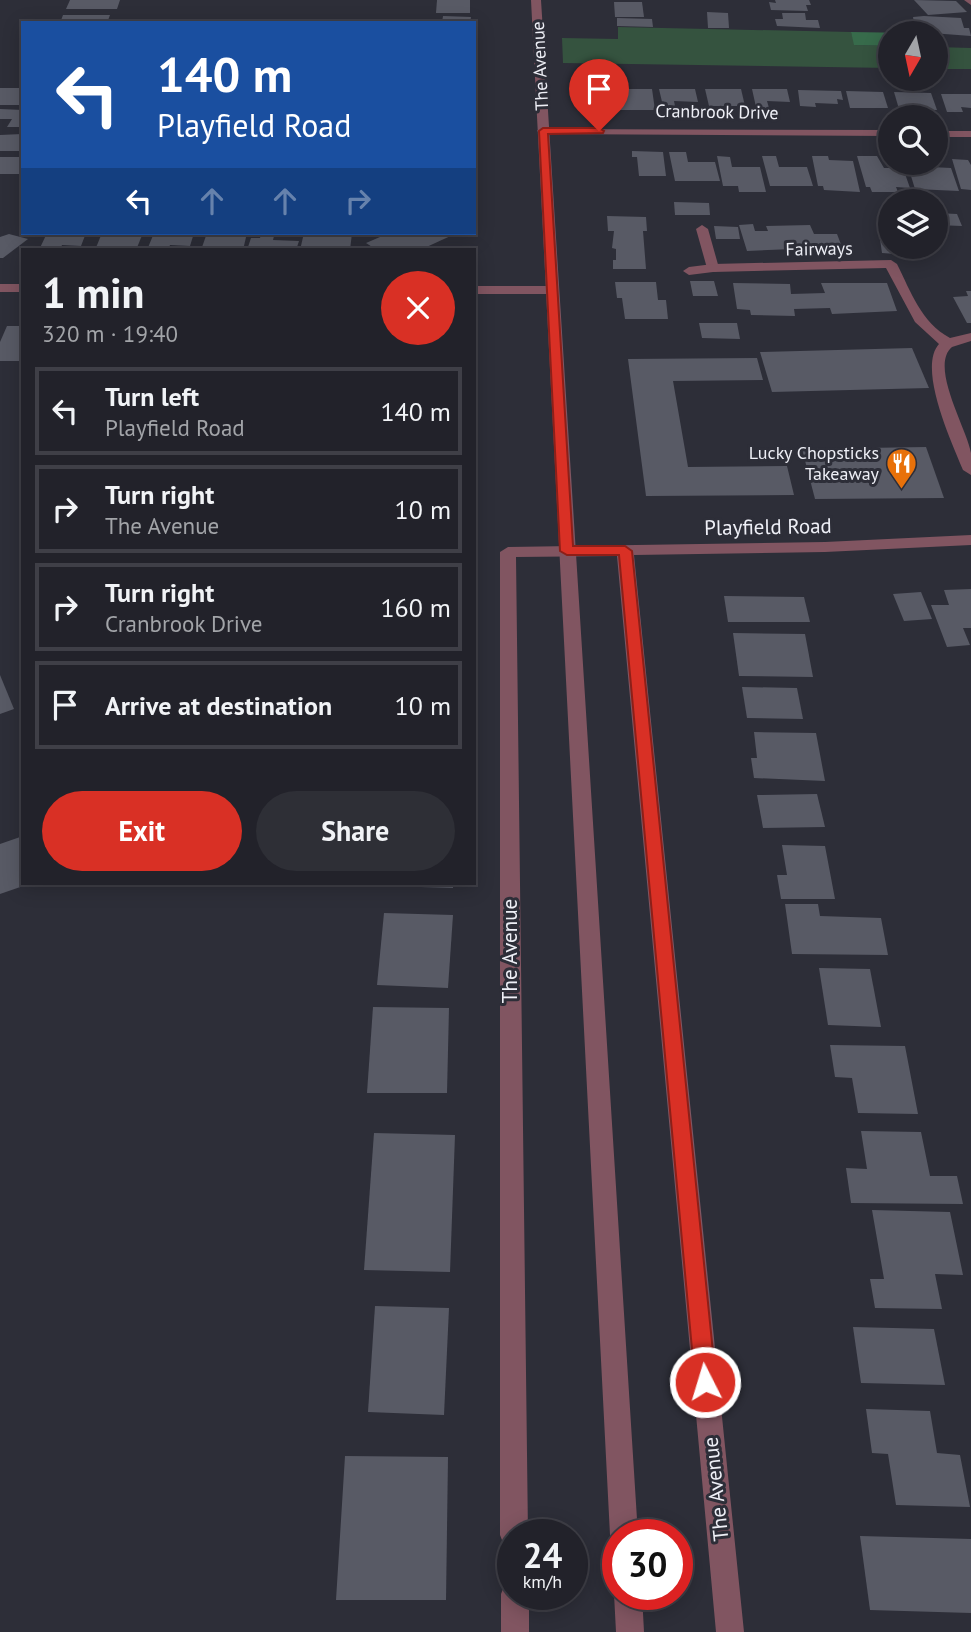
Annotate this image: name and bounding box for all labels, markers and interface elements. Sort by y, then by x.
street label: The Avenue [526,21,553,111]
north arrow [878,21,948,91]
map controls [878,21,948,259]
text: 140 m [157,42,292,106]
icon: left [42,49,133,140]
pin [569,59,629,131]
icon: arrive [580,70,618,108]
street label: Cranbrook Drive [655,99,779,124]
text: Playfield Road [157,104,351,146]
button: search [878,105,948,175]
icon: left [120,182,158,220]
icon: ahead [193,182,231,220]
icon: ahead [266,182,304,220]
icon: right [339,182,377,220]
button: layers [878,189,948,259]
street label: Fairways [785,236,853,261]
text: 1 min [42,265,144,320]
button: close [381,271,455,345]
text: 320 m · 19:40 [42,319,178,348]
text: Turn left [105,380,199,413]
icon: left [46,392,84,430]
text: 140 m [380,395,451,428]
text: Playfield Road [105,413,245,442]
place label: Lucky Chopsticks Takeaway [749,441,880,485]
restaurant icon: Lucky Chopsticks Takeaway [885,446,919,490]
text: Turn right [105,478,214,511]
icon: right [46,490,84,528]
text: 10 m [395,493,451,526]
text: The Avenue [105,511,219,540]
street label: Playfield Road [704,512,832,541]
text: Turn right [105,576,214,609]
icon: right [46,588,84,626]
text: 160 m [380,591,451,624]
text: Cranbrook Drive [105,609,262,638]
icon: arrive [46,686,84,724]
text: Arrive at destination [105,689,332,722]
text: 10 m [395,689,451,722]
button: Exit [42,791,242,871]
button: Share [256,791,455,871]
street label: The Avenue [496,899,523,1003]
position arrow [668,1345,742,1419]
street label: The Avenue [697,1436,734,1542]
speed limit sign: 30 [602,1519,693,1610]
text: 24 [523,1532,562,1578]
text: km/h [523,1570,562,1593]

